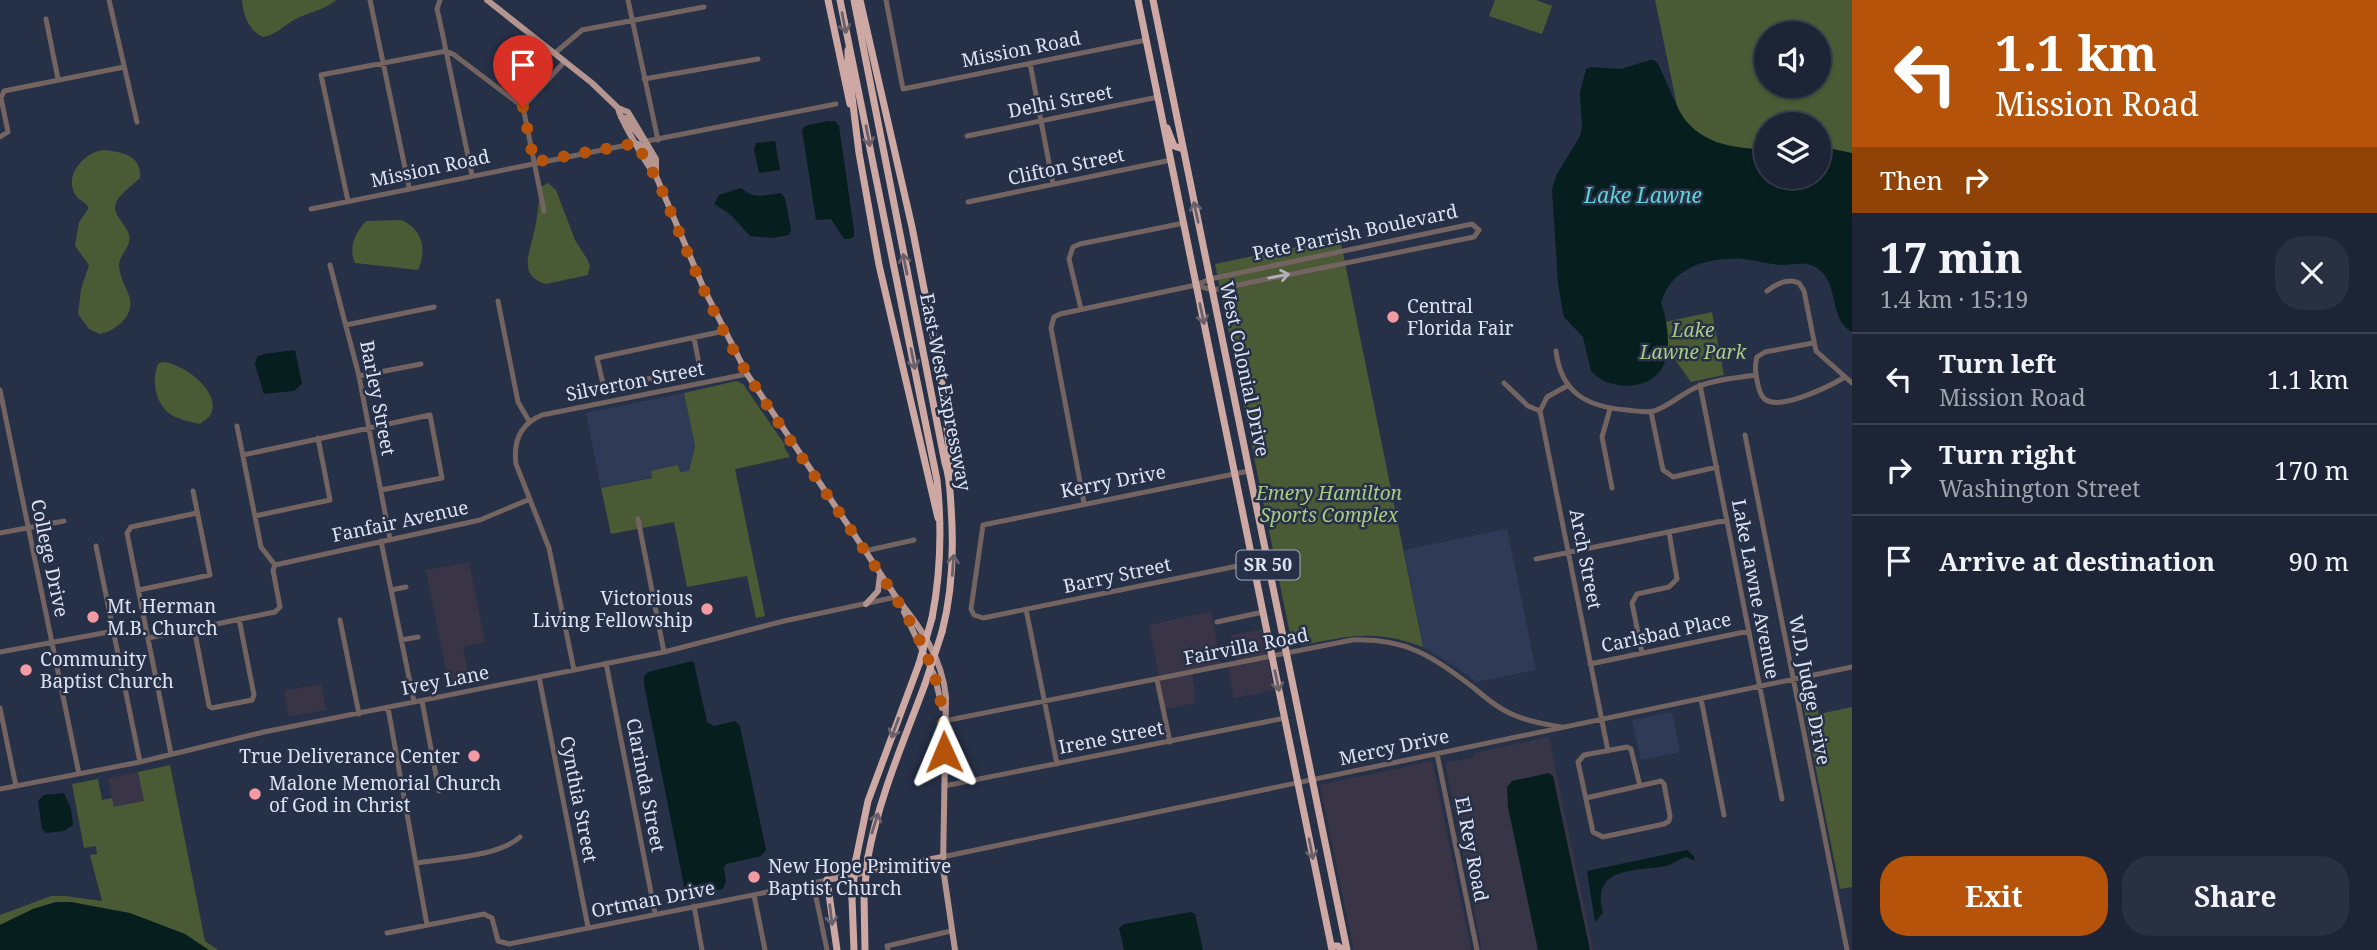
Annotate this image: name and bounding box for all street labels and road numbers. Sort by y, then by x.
street label: Mission Road [959,25,1083,73]
street label: Delhi Street [1006,78,1115,124]
street label: Clifton Street [1005,141,1127,191]
street label: Mission Road [368,143,492,193]
street label: Pete Parrish Boulevard [1250,197,1460,266]
street label: West Colonial Drive [1214,279,1276,459]
street label: East-West Expressway [914,291,978,493]
street label: Barley Street [354,338,402,458]
street label: Silverton Street [564,355,707,407]
street label: Kerry Drive [1058,458,1168,504]
street label: Fanfair Avenue [329,494,471,548]
street label: College Drive [25,497,75,619]
street label: Lake Lawne Avenue [1726,497,1786,681]
street label: Arch Street [1564,507,1609,612]
road number: SR 50 [1236,550,1300,580]
street label: Barry Street [1061,551,1174,599]
street label: Carlsbad Place [1599,606,1733,658]
street label: W.D. Judge Drive [1783,613,1837,767]
street label: Fairvilla Road [1181,621,1311,671]
street label: Ivey Lane [399,659,491,701]
street label: Irene Street [1056,714,1166,760]
street label: Clarinda Street [620,716,672,854]
street label: Mercy Drive [1337,723,1451,771]
street label: Cynthia Street [554,734,604,865]
street label: El Rey Road [1449,794,1495,904]
street label: Ortman Drive [589,874,717,924]

